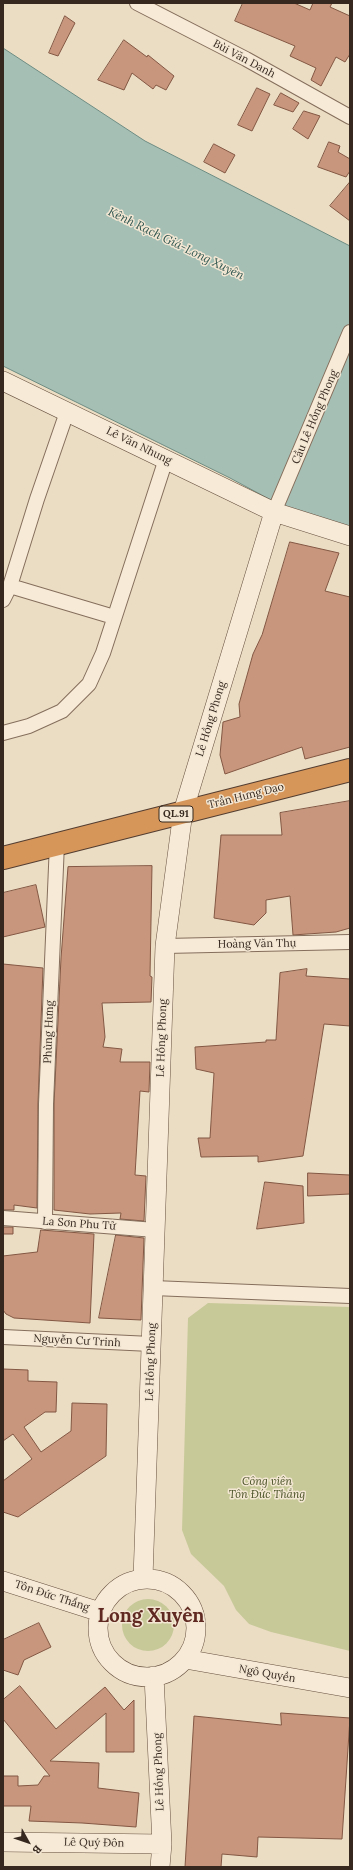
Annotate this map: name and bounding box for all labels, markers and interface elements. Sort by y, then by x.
street label: Bùi Văn Danh [211,37,277,81]
water label: Kênh Rạch Giá-Long Xuyên [106,205,246,283]
street label: Cầu Lê Hồng Phong [289,368,341,466]
street label: Lê Văn Nhung [104,424,174,468]
street label: Lê Hồng Phong [193,680,229,758]
street label: Trần Hưng Đạo [207,780,285,812]
road number: QL.91 [159,806,193,822]
street label: Hoàng Văn Thụ [218,937,296,951]
street label: Lê Hồng Phong [154,999,170,1077]
street label: Phùng Hưng [41,1000,57,1064]
street label: La Sơn Phu Tử [42,1215,116,1233]
street label: Lê Hồng Phong [143,1323,159,1401]
street label: Nguyễn Cư Trinh [33,1332,121,1350]
park label: Công viên Tôn Đức Thắng [229,1475,305,1501]
street label: Tôn Đức Thắng [13,1578,91,1614]
district label: Long Xuyên [98,1606,204,1628]
street label: Ngô Quyền [238,1663,296,1685]
street label: Lê Hồng Phong [151,1733,167,1811]
north arrow [8,1822,48,1862]
street label: Lê Quý Đôn [64,1836,124,1850]
text: B [29,1842,45,1857]

